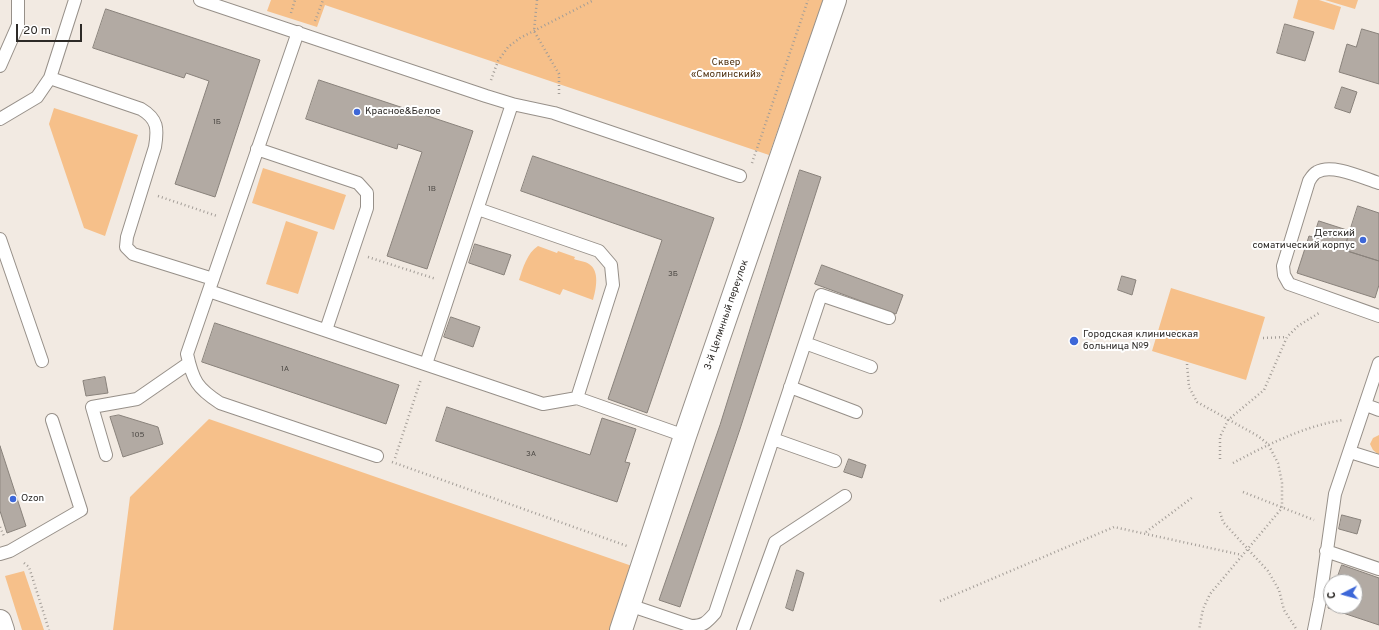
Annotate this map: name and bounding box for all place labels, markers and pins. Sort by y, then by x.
place label: Красное&Белое [365,106,441,118]
marker: Красное&Белое [352,107,362,117]
place label: Детский соматический корпус [1252,228,1355,252]
marker: Детский соматический корпус [1358,235,1368,245]
place label: Городская клиническая больница №9 [1083,329,1198,352]
marker: Городская клиническая больница №9 [1068,335,1080,347]
place label: Ozon [21,493,44,505]
marker: Ozon [8,494,18,504]

